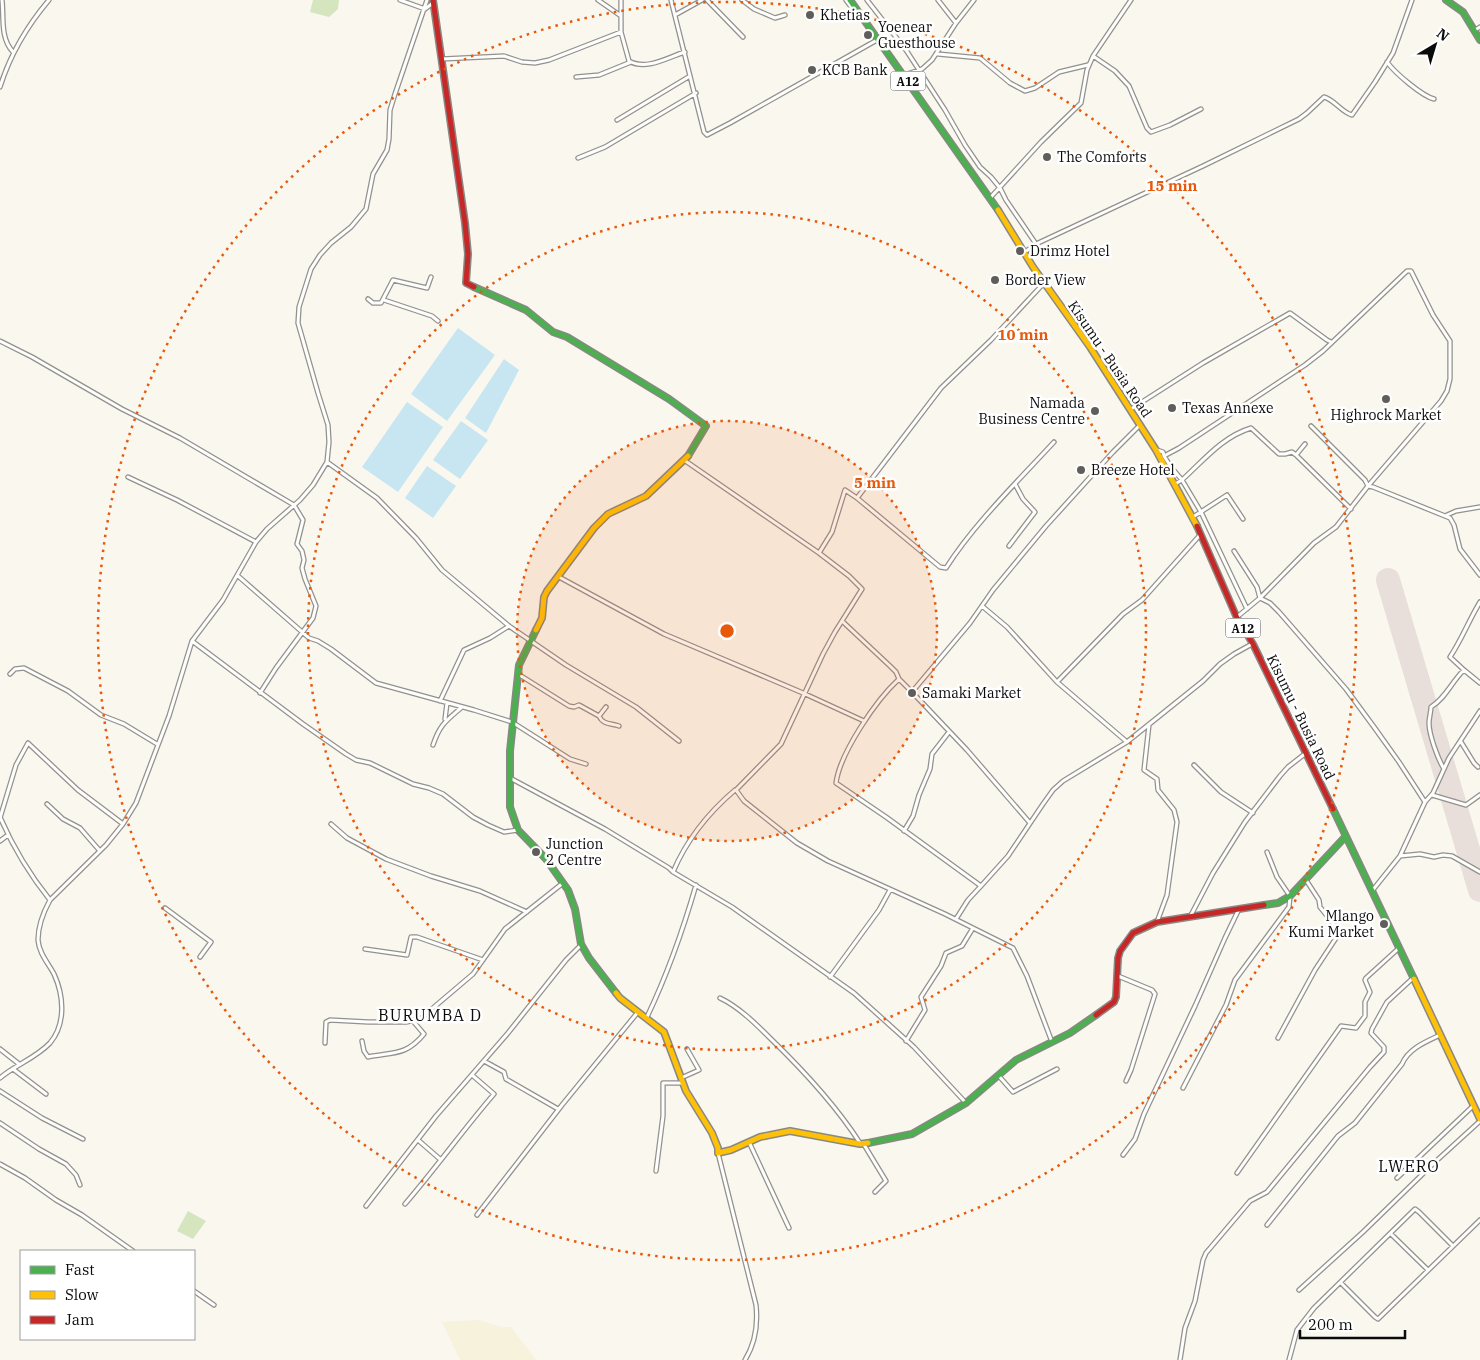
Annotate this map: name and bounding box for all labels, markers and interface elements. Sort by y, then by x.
place label: Khetias [820,6,870,24]
marker: Khetias [804,9,816,21]
place label: Yoenear Guesthouse [878,18,956,52]
north arrow [1410,20,1460,70]
text: N [1433,24,1453,45]
marker: Yoenear Guesthouse [862,29,874,41]
place label: KCB Bank [822,61,888,79]
marker: KCB Bank [806,64,818,76]
road number: A12 [890,72,926,90]
place label: The Comforts [1057,148,1147,166]
marker: The Comforts [1041,151,1053,163]
text: 15 min [1146,176,1198,195]
place label: Drimz Hotel [1030,242,1110,260]
marker: Drimz Hotel [1014,245,1026,257]
place label: Border View [1005,271,1086,289]
marker: Border View [989,274,1001,286]
street label: Kisumu - Busia Road [1064,297,1156,421]
text: 10 min [997,325,1049,344]
marker: Highrock Market [1380,393,1392,405]
place label: Namada Business Centre [979,394,1085,428]
place label: Texas Annexe [1182,399,1273,417]
marker: Texas Annexe [1166,402,1178,414]
marker: Namada Business Centre [1089,405,1101,417]
place label: Highrock Market [1330,406,1442,424]
place label: Breeze Hotel [1091,461,1175,479]
marker: Breeze Hotel [1075,464,1087,476]
text: 5 min [854,473,896,492]
road number: A12 [1226,618,1260,638]
centre of rings [718,622,736,640]
street label: Kisumu - Busia Road [1263,651,1339,783]
place label: Samaki Market [922,684,1021,702]
marker: Samaki Market [906,687,918,699]
place label: Junction 2 Centre [546,835,603,869]
marker: Junction 2 Centre [530,846,542,858]
place label: Mlango Kumi Market [1288,907,1374,941]
marker: Mlango Kumi Market [1378,918,1390,930]
district label: BURUMBA D [378,1005,482,1025]
district label: LWERO [1378,1156,1440,1176]
legend [20,1250,195,1340]
text: Fast [65,1260,95,1279]
text: Slow [65,1285,99,1304]
scale bar [1300,1308,1405,1340]
text: Jam [65,1310,94,1329]
text: 200 m [1308,1315,1353,1334]

